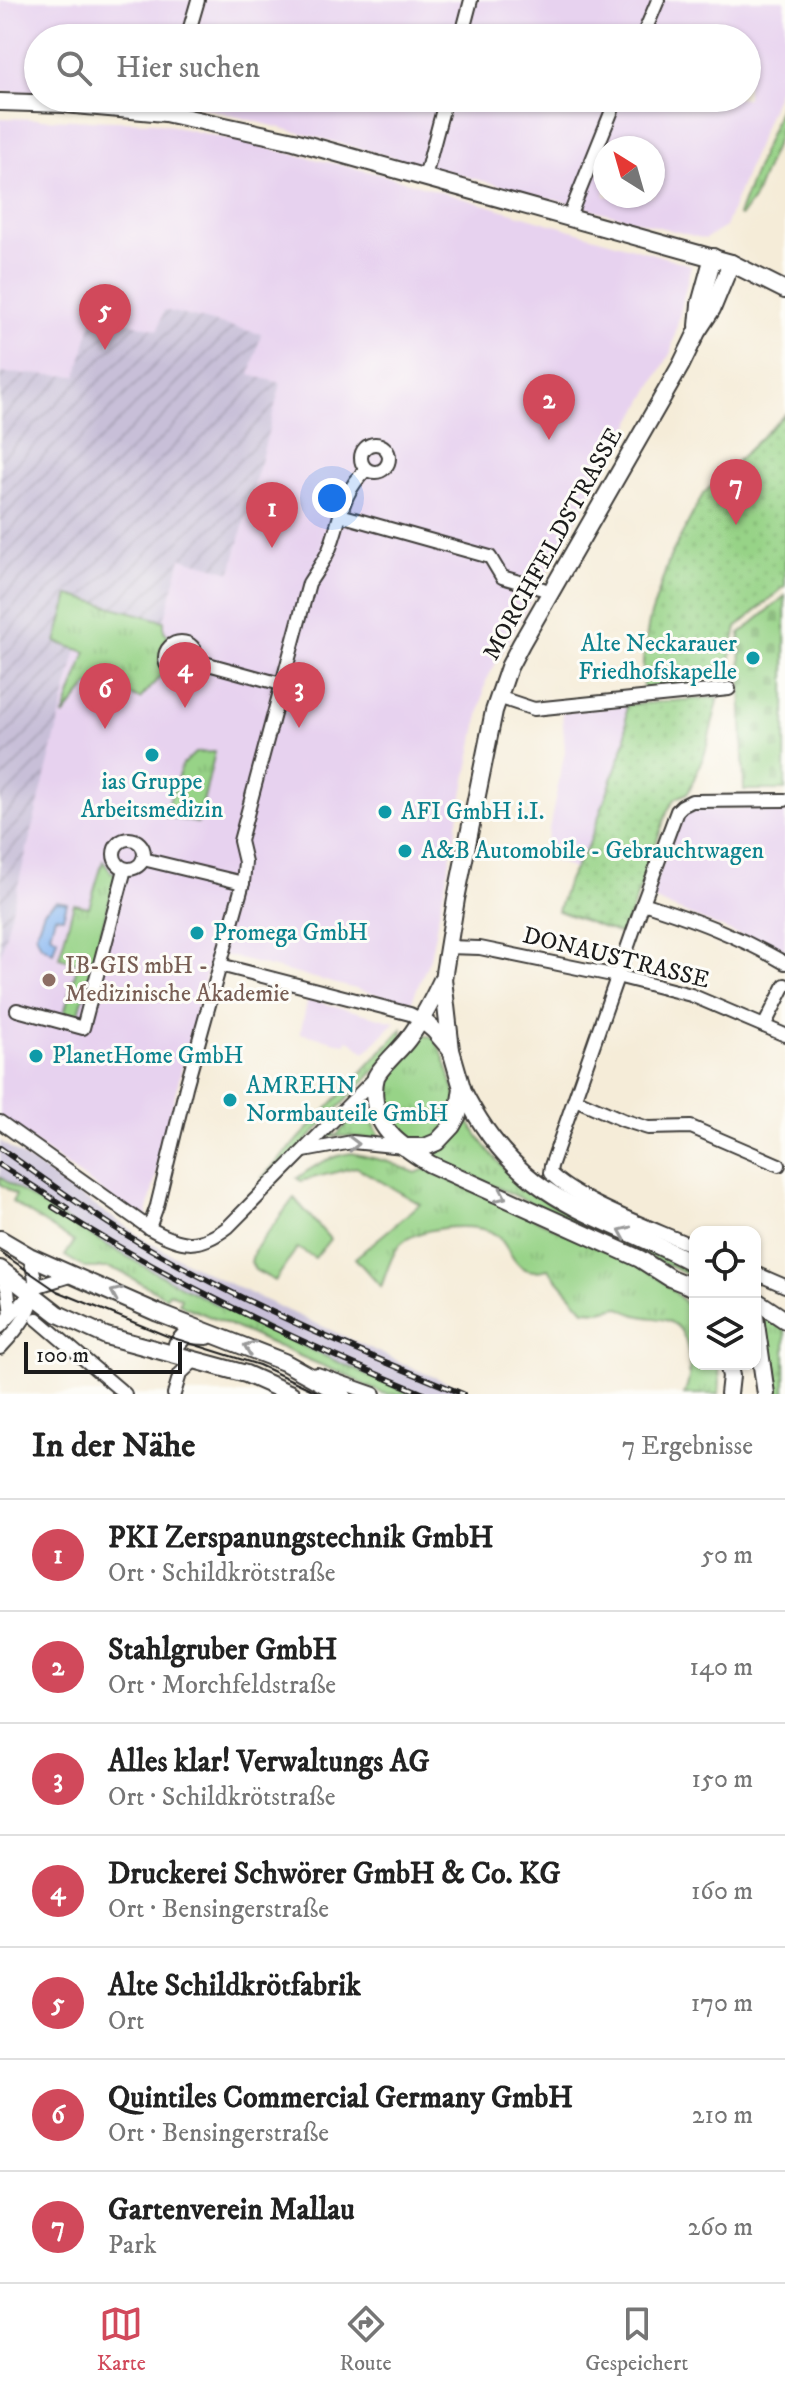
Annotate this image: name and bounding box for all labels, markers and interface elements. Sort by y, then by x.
search box [24,24,761,112]
icon: search [52,46,96,90]
text: Hier suchen [116,50,260,87]
north arrow [593,136,665,208]
pin: 5 [79,284,131,350]
pin: 2 [523,374,575,440]
street label: MORCHFELDSTRASSE [477,422,629,666]
pin: 7 [710,459,762,525]
your location [312,478,352,518]
pin: 1 [246,482,298,548]
place label: Alte Neckarauer Friedhofskapelle [578,629,737,687]
pin: 4 [159,642,211,708]
marker: Alte Neckarauer Friedhofskapelle [744,649,762,667]
pin: 3 [273,662,325,728]
pin: 6 [79,663,131,729]
marker: ias Gruppe Arbeitsmedizin [143,746,161,764]
place label: ias Gruppe Arbeitsmedizin [81,767,224,825]
place label: AFI GmbH i.I. [401,797,544,827]
marker: AFI GmbH i.I. [376,803,394,821]
place label: A&B Automobile - Gebrauchtwagen [421,836,765,866]
marker: A&B Automobile - Gebrauchtwagen [396,842,414,860]
place label: Promega GmbH [213,918,368,948]
street label: DONAUSTRASSE [520,920,712,996]
marker: Promega GmbH [188,924,206,942]
place label: IB-GIS mbH - Medizinische Akademie [65,951,289,1009]
marker: IB-GIS mbH - Medizinische Akademie [40,971,58,989]
place label: PlanetHome GmbH [52,1041,244,1071]
marker: PlanetHome GmbH [27,1047,45,1065]
place label: AMREHN Normbauteile GmbH [246,1071,449,1129]
marker: AMREHN Normbauteile GmbH [221,1091,239,1109]
one-way arrow [348,1135,361,1153]
one-way arrow [493,1186,507,1202]
one-way arrow [618,1225,632,1241]
map controls [689,1226,761,1370]
button: locate [689,1226,761,1298]
one-way arrow [110,1287,124,1303]
button: layers [689,1298,761,1370]
scale bar [24,1338,182,1374]
one-way arrow [243,1340,257,1357]
text: 100 m [36,1342,89,1369]
text: In der Nähe [32,1425,195,1467]
text: 7 Ergebnisse [622,1430,753,1463]
text: PKI Zerspanungstechnik GmbH [108,1520,494,1557]
text: 1 [53,1539,63,1572]
text: 50 m [701,1539,753,1572]
text: Ort · Schildkrötstraße [108,1557,336,1590]
text: Stahlgruber GmbH [108,1632,337,1669]
text: 2 [52,1651,64,1684]
text: 140 m [689,1651,753,1684]
text: Ort · Morchfeldstraße [108,1669,336,1702]
text: Alles klar! Verwaltungs AG [108,1744,430,1781]
text: 3 [53,1763,63,1796]
text: 150 m [692,1763,753,1796]
text: Ort · Schildkrötstraße [108,1781,336,1814]
text: Druckerei Schwörer GmbH & Co. KG [108,1856,560,1893]
text: 4 [51,1875,65,1908]
text: 160 m [691,1875,753,1908]
text: Ort · Bensingerstraße [108,1893,329,1926]
text: Alte Schildkrötfabrik [108,1968,361,2005]
text: 5 [52,1987,64,2020]
text: 170 m [691,1987,753,2020]
text: Ort [108,2005,144,2038]
text: Quintiles Commercial Germany GmbH [108,2080,573,2117]
text: 6 [51,2099,65,2132]
text: 210 m [692,2099,753,2132]
text: Ort · Bensingerstraße [108,2117,329,2150]
text: Gartenverein Mallau [108,2192,355,2229]
text: 7 [51,2211,65,2244]
text: 260 m [688,2211,753,2244]
text: Park [108,2229,157,2262]
tab: Karte [97,2302,146,2377]
tab: Route [340,2302,392,2377]
tab: Gespeichert [585,2302,688,2377]

